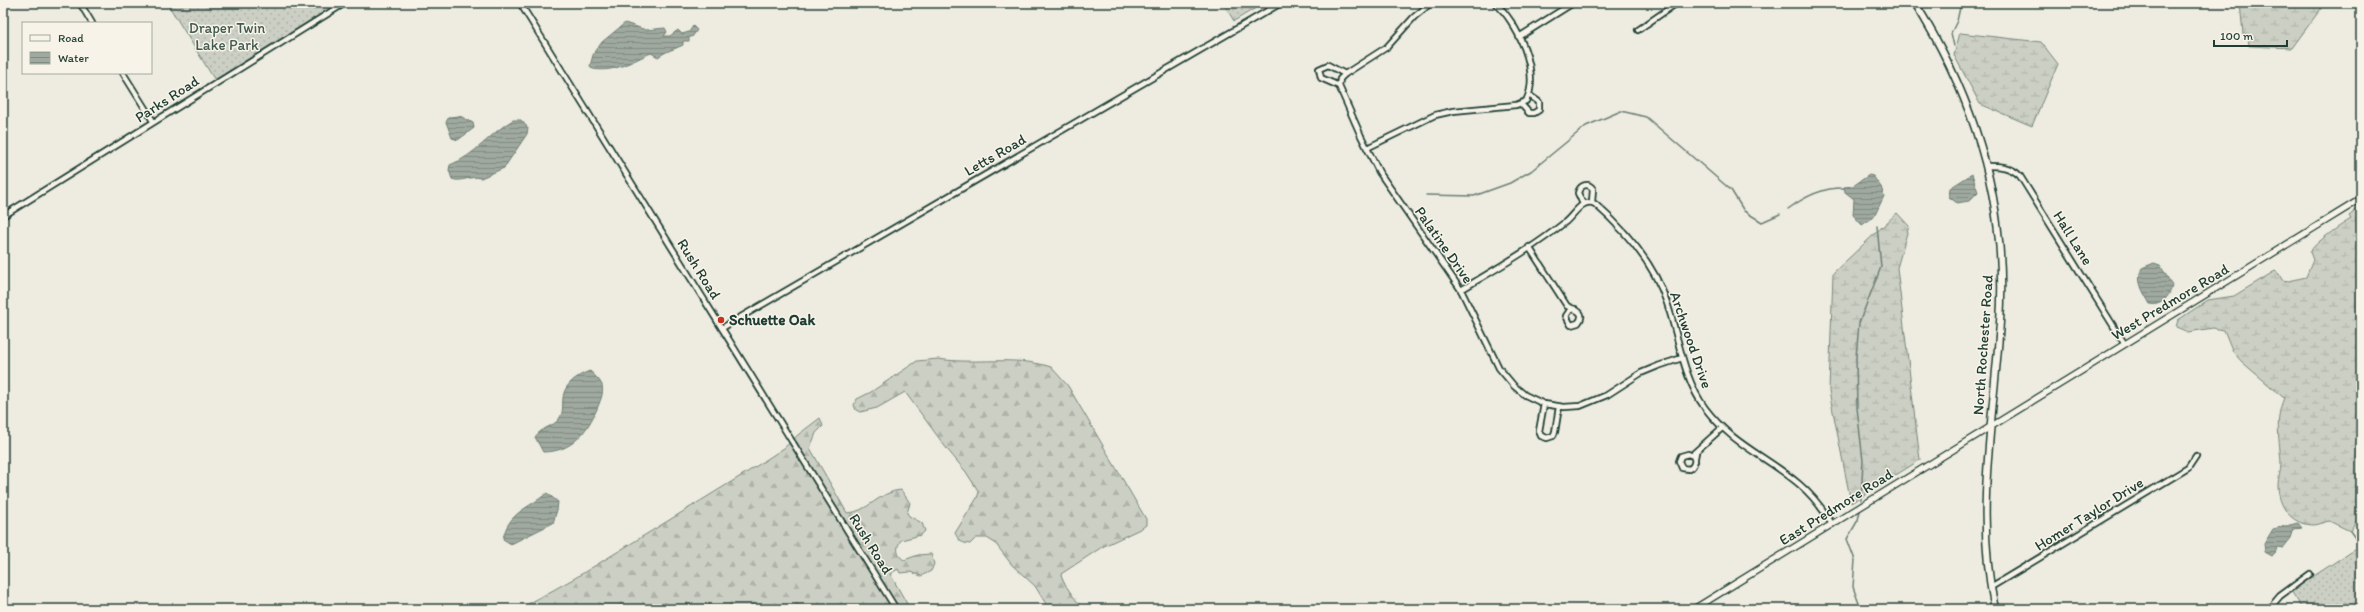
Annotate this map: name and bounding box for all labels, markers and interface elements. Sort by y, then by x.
park label: Draper Twin Lake Park [189,19,265,54]
legend [22,22,152,74]
scale bar [2214,22,2287,48]
text: 100 m [2220,29,2253,43]
text: Road [58,31,84,45]
text: Water [58,51,89,65]
street label: Parks Road [132,71,203,126]
street label: Letts Road [961,130,1029,180]
street label: Palatine Drive [1411,203,1477,287]
street label: Hall Lane [2049,207,2097,269]
street label: Rush Road [673,235,725,303]
street label: West Predmore Road [2108,259,2233,344]
street label: North Rochester Road [1969,274,1997,416]
street label: Archwood Drive [1666,289,1716,391]
place label: Schuette Oak [729,311,815,329]
marker: Schuette Oak [716,315,726,325]
street label: East Predmore Road [1776,464,1897,549]
street label: Homer Taylor Drive [2031,473,2147,555]
street label: Rush Road [845,510,897,578]

